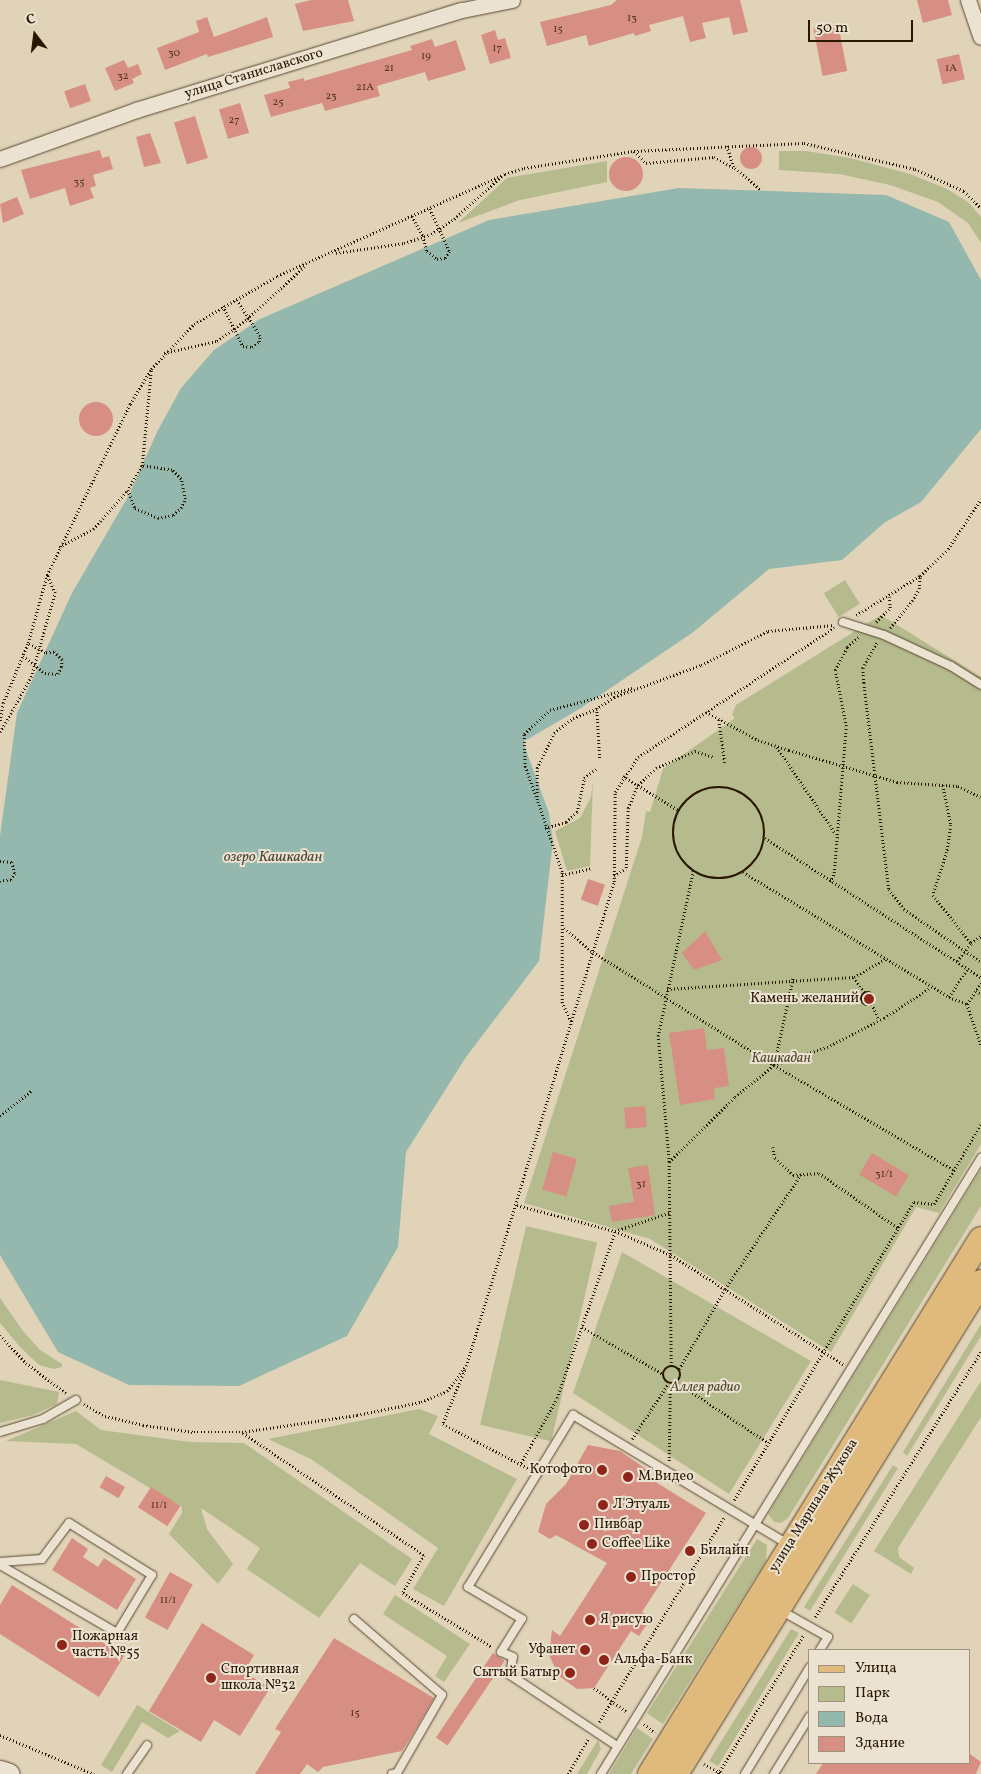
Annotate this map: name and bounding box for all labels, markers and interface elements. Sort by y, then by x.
north arrow [10,10,60,60]
text: С [24,10,38,30]
scale bar [811,10,916,42]
house number: 13 [627,12,637,26]
text: 50 m [816,18,848,39]
house number: 15 [553,23,563,37]
house number: 17 [492,42,502,56]
street label: улица Станиславского [183,45,325,103]
house number: 30 [168,47,180,61]
house number: 19 [421,50,431,64]
house number: 21 [384,62,394,76]
house number: 1А [945,62,957,76]
house number: 32 [117,70,129,84]
house number: 21А [356,81,374,95]
house number: 23 [325,90,337,104]
house number: 25 [272,96,284,110]
house number: 27 [229,114,239,128]
house number: 35 [74,176,84,190]
water label: озеро Кашкадан [224,849,322,867]
place label: Камень желаний [750,991,859,1007]
marker: Камень желаний [863,993,875,1005]
park label: Кашкадан [751,1051,811,1067]
house number: 31/1 [875,1168,893,1182]
house number: 31 [636,1178,646,1192]
park label: Аллея радио [670,1380,740,1396]
street label: улица Маршала Жукова [766,1436,862,1576]
place label: Котофото [530,1462,592,1478]
marker: Котофото [596,1464,608,1476]
place label: М.Видео [638,1469,694,1485]
marker: М.Видео [622,1471,634,1483]
place label: Л'Этуаль [613,1497,670,1513]
house number: 11/1 [151,1499,167,1513]
marker: Л'Этуаль [597,1499,609,1511]
place label: Пивбар [594,1517,642,1533]
marker: Пивбар [578,1519,590,1531]
place label: Coffee Like [602,1536,670,1552]
marker: Coffee Like [586,1538,598,1550]
place label: Билайн [700,1543,749,1559]
marker: Билайн [684,1545,696,1557]
place label: Простор [641,1569,696,1585]
marker: Простор [625,1571,637,1583]
house number: 11/1 [160,1594,176,1608]
place label: Я рисую [600,1612,653,1628]
marker: Я рисую [584,1614,596,1626]
place label: Пожарная часть №55 [72,1629,140,1661]
marker: Пожарная часть №55 [56,1639,68,1651]
place label: Уфанет [528,1642,575,1658]
marker: Уфанет [579,1644,591,1656]
legend [808,1649,971,1764]
place label: Альфа-Банк [614,1652,692,1668]
marker: Альфа-Банк [598,1654,610,1666]
text: Улица [855,1658,897,1679]
place label: Спортивная школа №32 [221,1662,299,1694]
place label: Сытый Батыр [473,1665,560,1681]
marker: Сытый Батыр [564,1667,576,1679]
marker: Спортивная школа №32 [205,1672,217,1684]
text: Парк [855,1683,890,1704]
house number: 15 [350,1707,360,1721]
text: Вода [855,1708,888,1729]
text: Здание [855,1733,905,1754]

